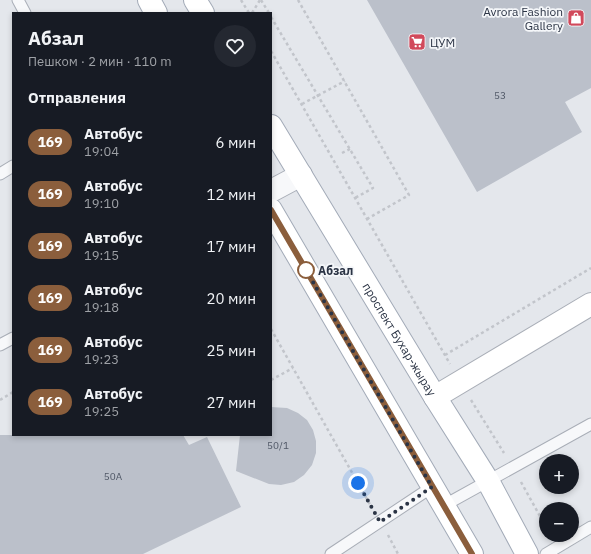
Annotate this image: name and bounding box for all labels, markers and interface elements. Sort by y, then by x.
place label: Avrora Fashion Gallery [483,4,563,33]
shop icon: Avrora Fashion Gallery [566,8,586,28]
button: heart [214,25,256,67]
text: Абзал [28,26,84,50]
supermarket icon: ЦУМ [407,32,427,52]
place label: ЦУМ [430,35,455,50]
text: Пешком · 2 мин · 110 m [28,53,172,70]
text: Отправления [28,88,126,107]
house number: 53 [494,89,506,102]
text: Автобус [84,124,143,143]
text: 169 [37,133,63,151]
text: 6 мин [215,133,256,152]
text: 19:04 [84,143,119,160]
text: Автобус [84,176,143,195]
text: 169 [37,185,63,203]
text: 12 мин [206,185,256,204]
text: 19:10 [84,195,119,212]
text: Автобус [84,228,143,247]
text: 169 [37,237,63,255]
text: 17 мин [206,237,256,256]
text: 19:15 [84,247,119,264]
marker: Абзал [297,261,315,279]
place label: Абзал [318,263,353,278]
text: Автобус [84,280,143,299]
street label: проспект Бухар-жырау [360,280,440,398]
text: 169 [37,289,63,307]
text: 20 мин [206,289,256,308]
text: 19:18 [84,299,119,316]
text: Автобус [84,332,143,351]
text: 169 [37,341,63,359]
text: 25 мин [206,341,256,360]
text: 19:23 [84,351,119,368]
text: Автобус [84,384,143,403]
text: 169 [37,393,63,411]
text: 27 мин [206,393,256,412]
text: 19:25 [84,403,119,420]
house number: 50/1 [267,439,289,452]
map controls [539,454,579,542]
button: + [539,454,579,494]
house number: 50А [104,470,123,483]
your location [348,473,368,493]
button: − [539,502,579,542]

